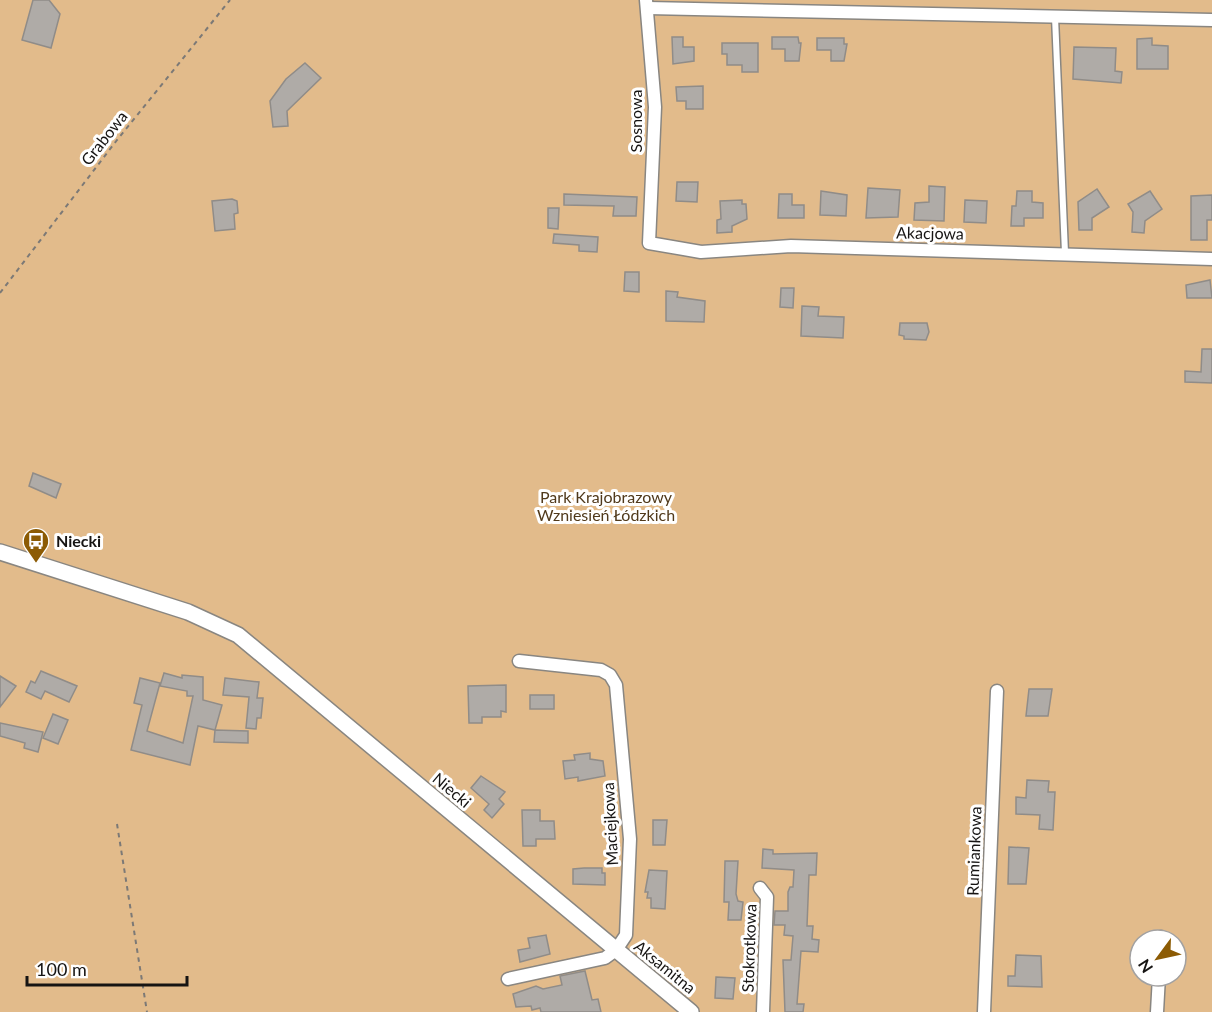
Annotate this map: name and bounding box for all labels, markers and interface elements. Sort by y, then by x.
street label: Sosnowa [626,90,645,152]
street label: Grabowa [77,107,131,169]
street label: Akacjowa [896,222,964,243]
park label: Park Krajobrazowy Wzniesień Łódzkich [537,487,675,524]
bus stop icon: Niecki [21,526,51,564]
place label: Niecki [56,531,101,550]
street label: Niecki [429,768,475,811]
street label: Maciejkowa [598,782,621,866]
street label: Rumiankowa [962,806,985,896]
street label: Stokrotkowa [737,903,760,993]
north arrow [1128,928,1188,988]
street label: Aksamitna [631,936,700,997]
scale bar [27,949,188,987]
text: N [1134,956,1156,977]
text: 100 m [36,958,87,980]

